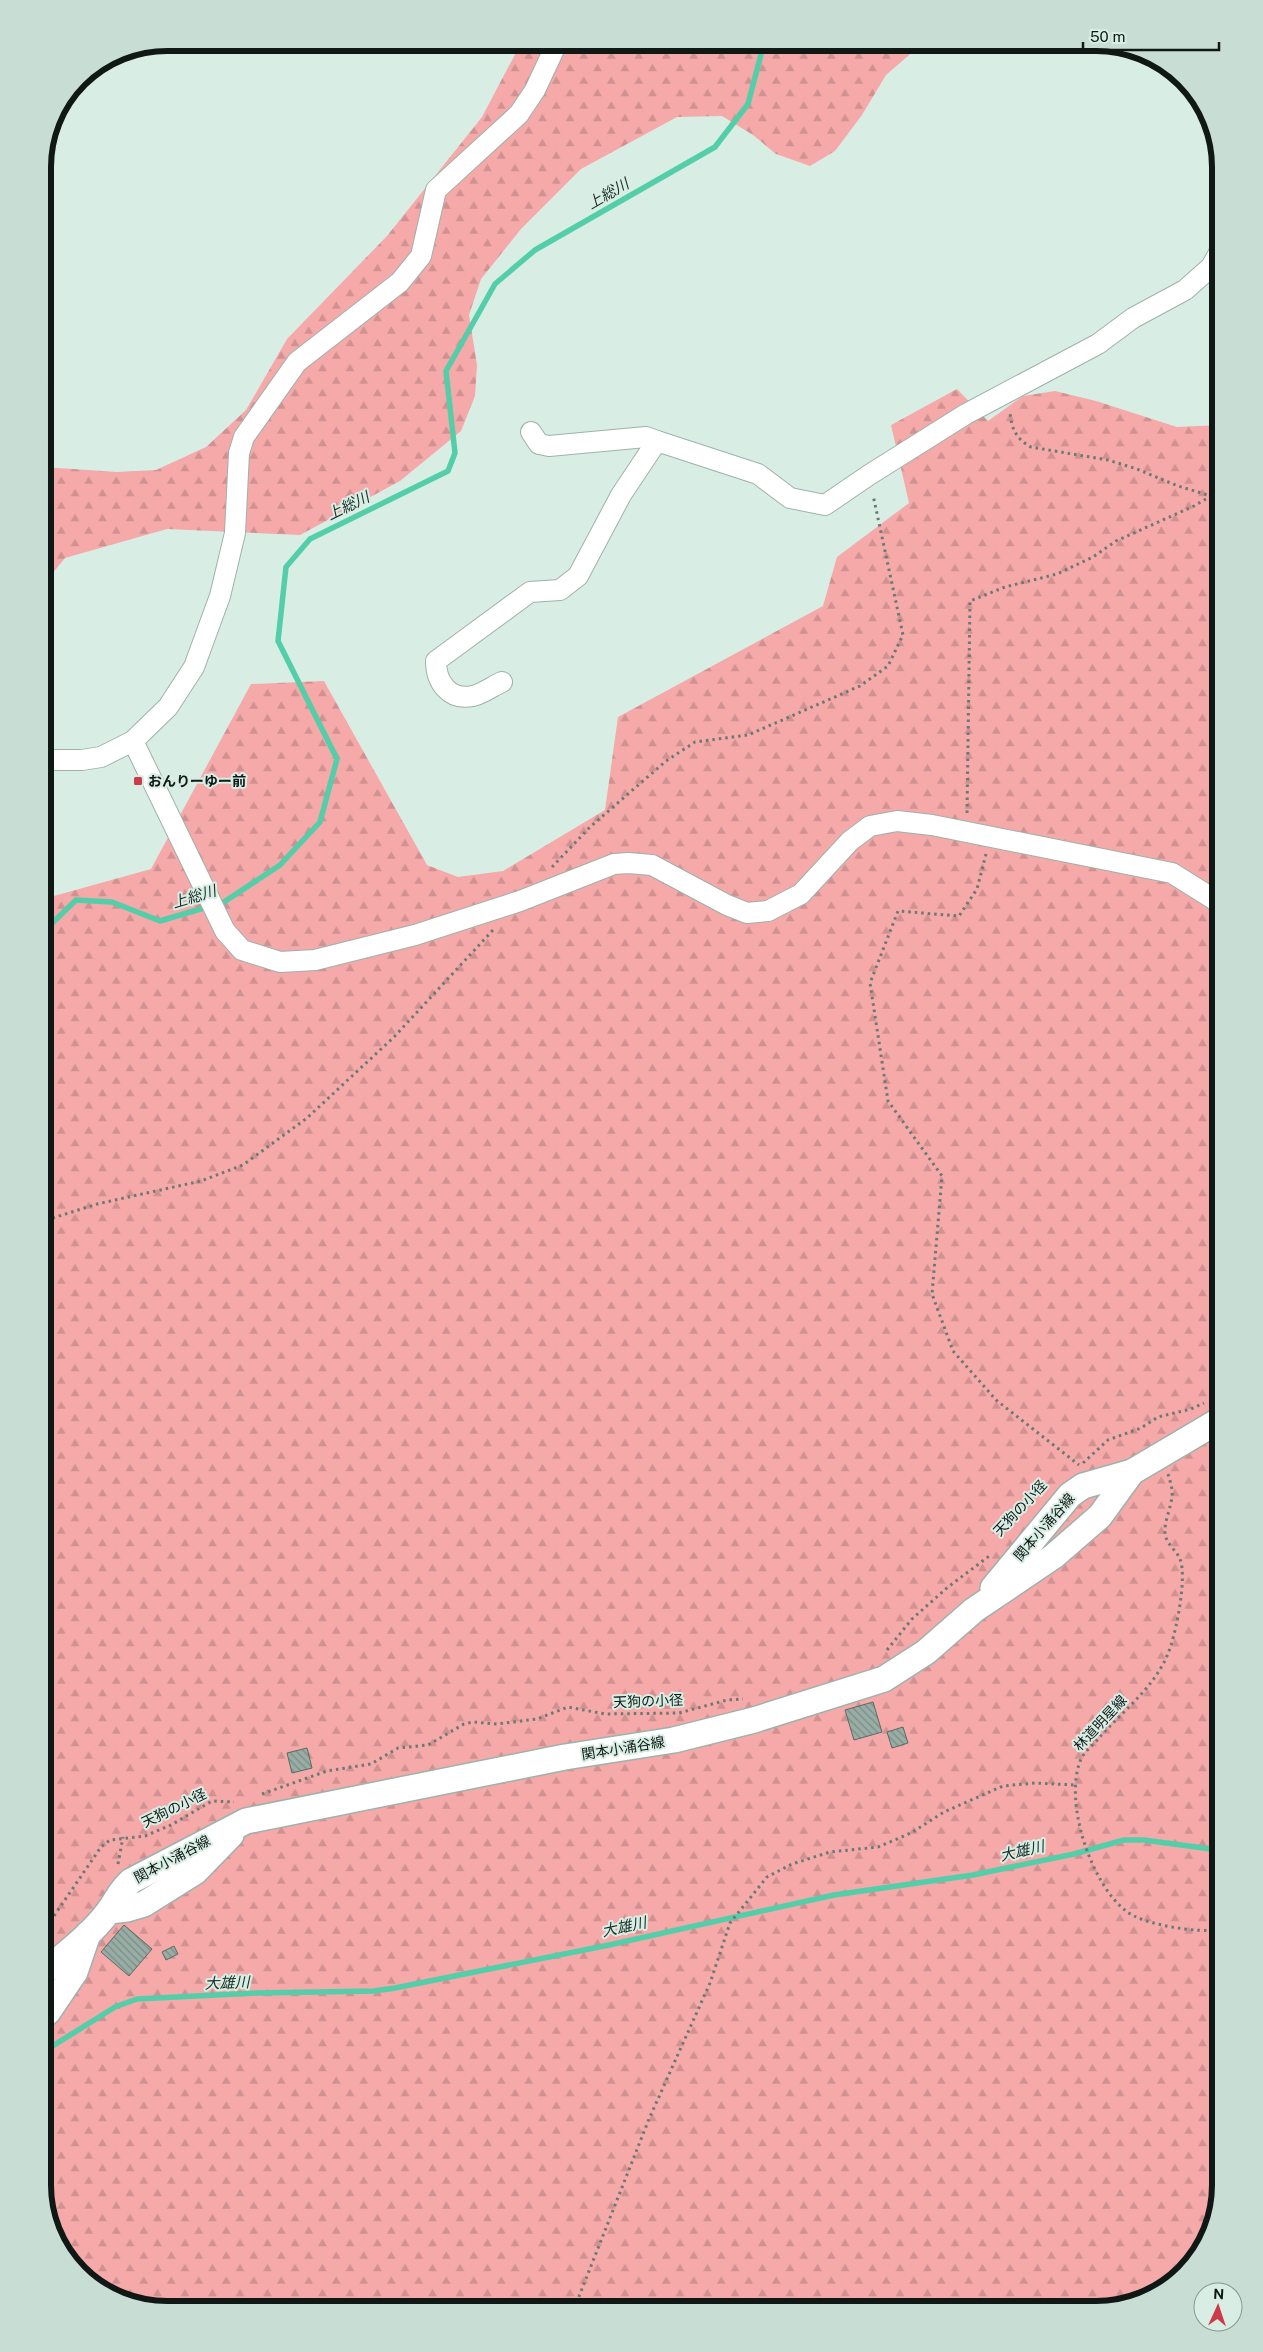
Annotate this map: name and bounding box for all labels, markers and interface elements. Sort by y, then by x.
scale bar [1083,20,1219,52]
text: 50 m [1090,28,1125,45]
water label: 上総川 [584,174,633,212]
water label: 上総川 [324,487,374,523]
place label: おんりーゆー前 [148,773,246,789]
marker: おんりーゆー前 [132,775,144,787]
water label: 上総川 [170,881,220,911]
street label: 天狗の小径 [990,1477,1050,1539]
street label: 関本小涌谷線 [1010,1490,1078,1564]
street label: 天狗の小径 [613,1692,683,1710]
street label: 林道明星線 [1070,1692,1130,1754]
street label: 関本小涌谷線 [580,1734,666,1762]
street label: 天狗の小径 [139,1785,209,1831]
street label: 関本小涌谷線 [131,1832,213,1886]
water label: 大雄川 [998,1837,1048,1864]
water label: 大雄川 [600,1913,650,1940]
water label: 大雄川 [204,1973,252,1992]
north arrow [1193,2282,1243,2332]
text: N [1213,2286,1225,2302]

